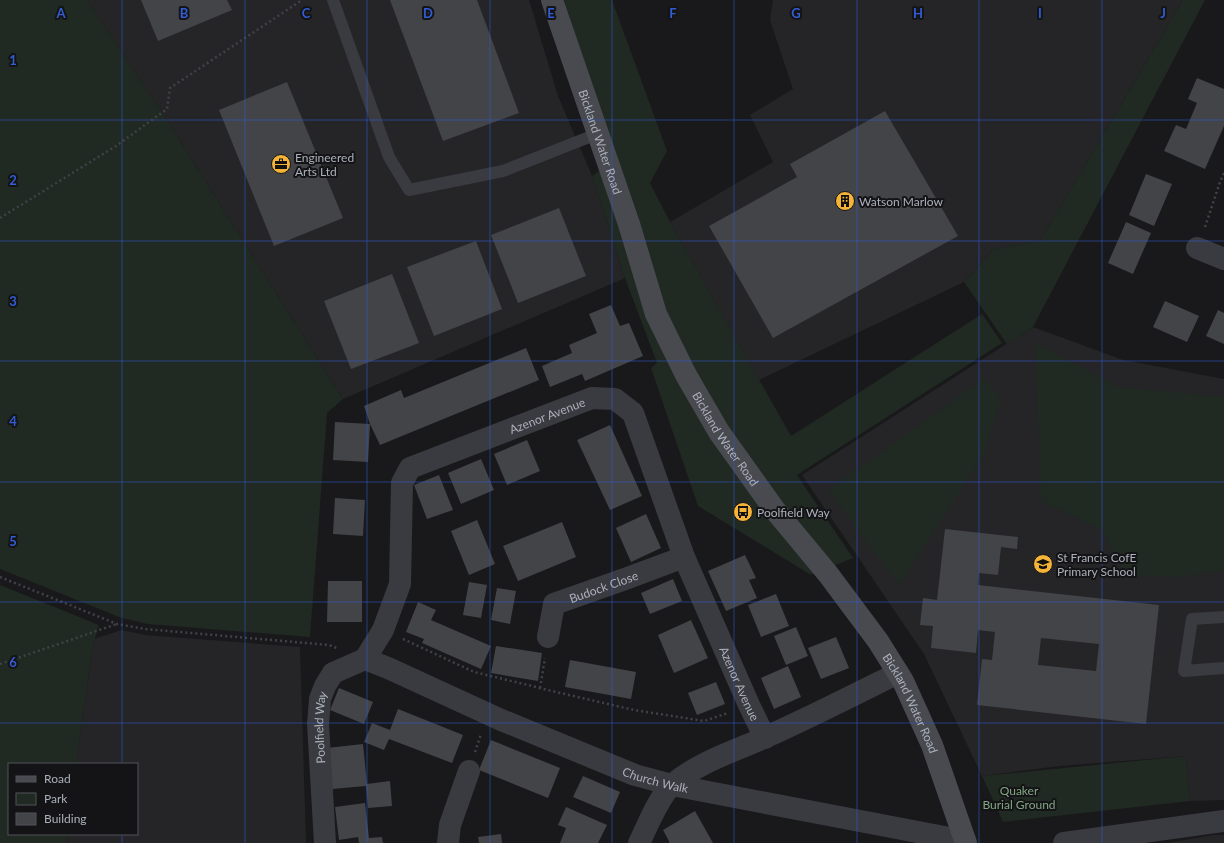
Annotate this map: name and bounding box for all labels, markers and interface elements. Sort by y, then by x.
text: A [55,5,66,21]
text: B [180,5,189,21]
text: C [302,5,311,21]
text: D [423,5,433,21]
text: E [547,5,555,21]
text: F [669,5,677,21]
text: G [791,5,801,21]
text: H [913,5,923,21]
text: I [1038,5,1042,21]
text: J [1160,5,1166,21]
text: 1 [9,52,17,68]
street label: Bickland Water Road [576,88,626,196]
place label: Engineered Arts Ltd [295,150,354,179]
office icon: Engineered Arts Ltd [270,153,292,175]
text: 2 [9,172,17,188]
building icon: Watson Marlow [834,190,856,212]
place label: Watson Marlow [859,194,944,209]
text: 3 [9,293,17,309]
street label: Bickland Water Road [690,389,762,489]
street label: Azenor Avenue [507,394,587,437]
text: 4 [9,413,17,429]
bus stop icon: Poolfield Way [732,501,754,523]
place label: Poolfield Way [757,505,831,520]
text: 5 [9,533,17,549]
place label: St Francis CofE Primary School [1057,550,1136,579]
school or university icon: St Francis CofE Primary School [1032,553,1054,575]
street label: Budock Close [567,567,640,606]
street label: Azenor Avenue [717,644,763,723]
street label: Bickland Water Road [880,650,942,755]
text: 6 [9,654,17,670]
street label: Poolfield Way [311,688,330,764]
legend [8,763,138,835]
street label: Church Walk [620,763,691,796]
text: Road [44,771,71,786]
park label: Quaker Burial Ground [982,783,1056,812]
text: Park [44,791,68,806]
text: Building [44,811,87,826]

